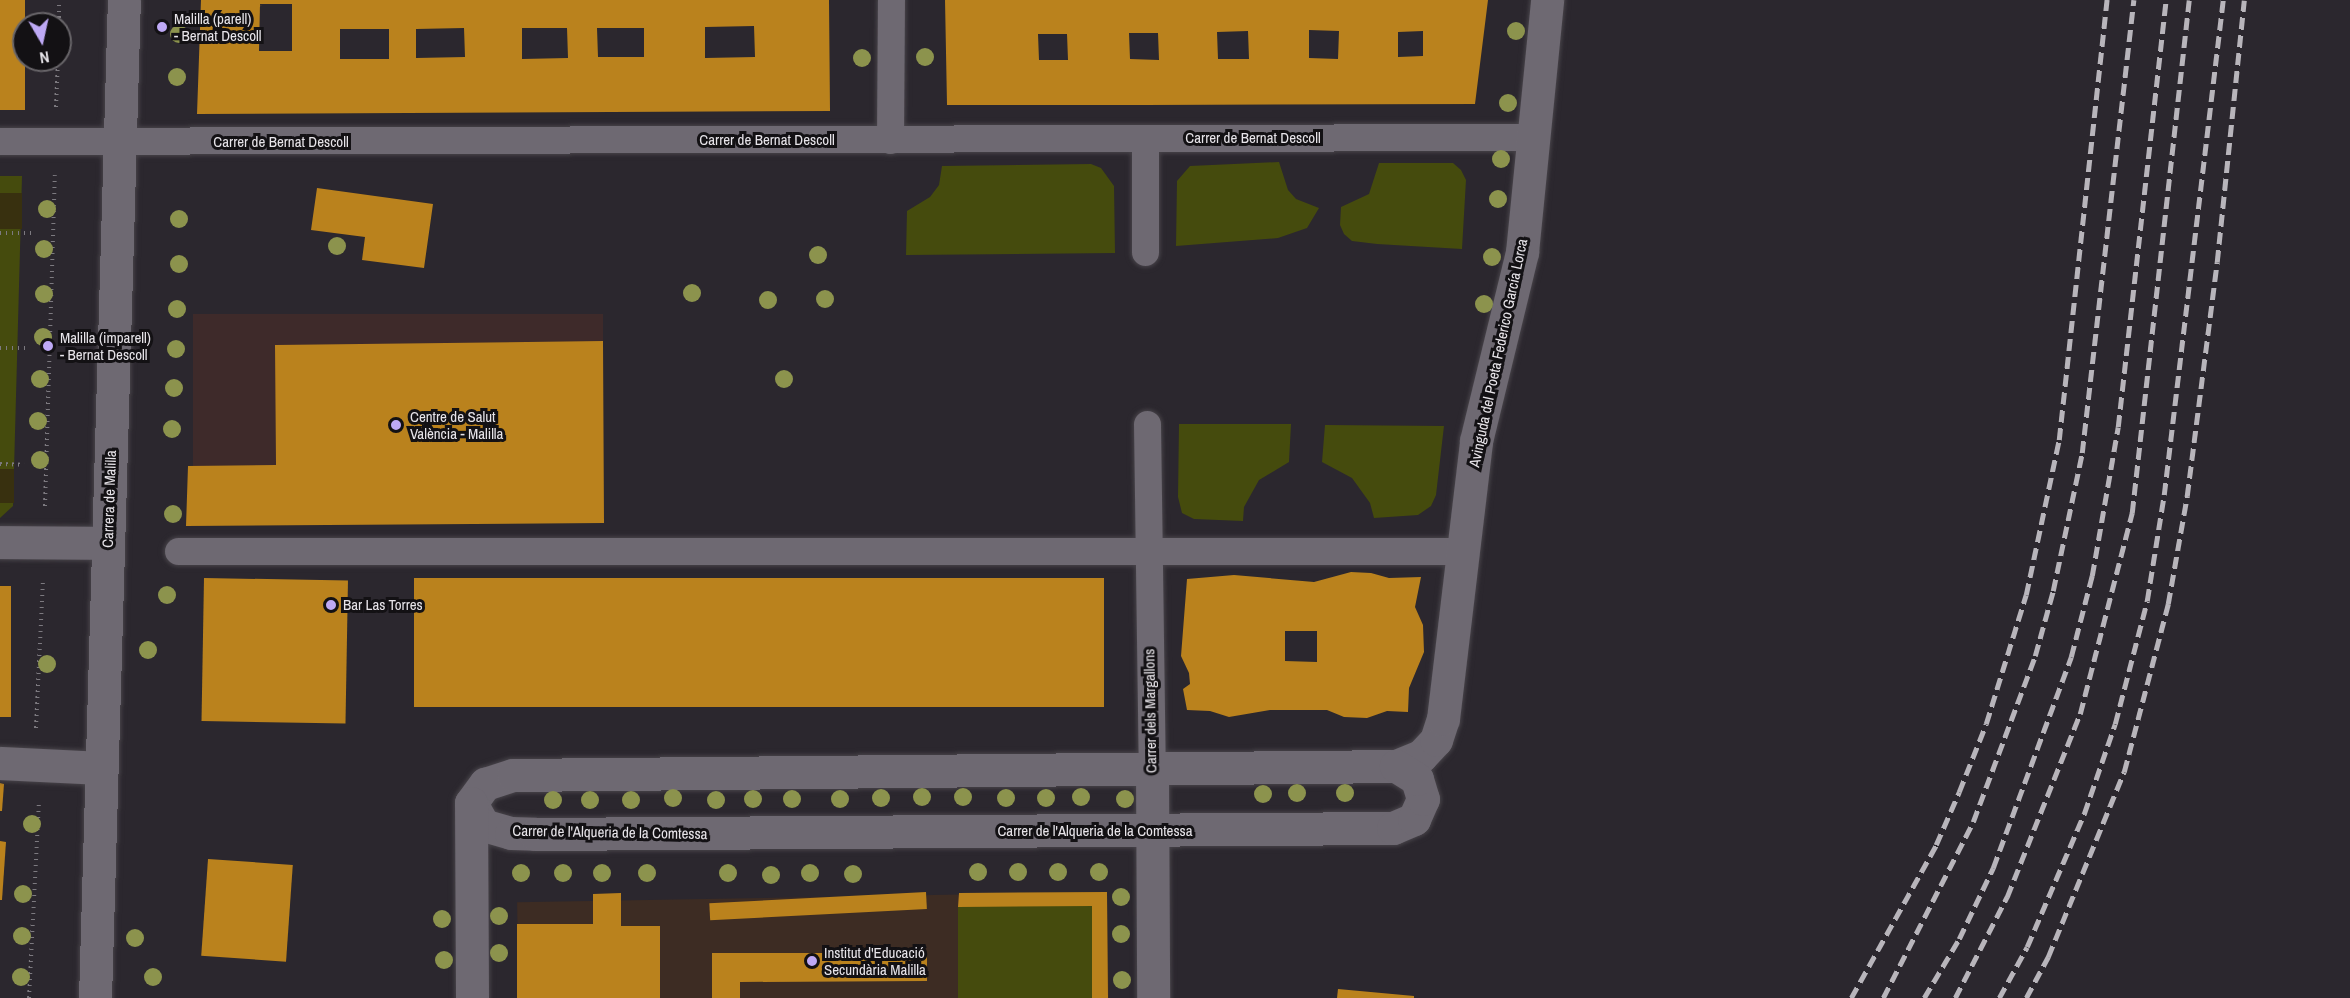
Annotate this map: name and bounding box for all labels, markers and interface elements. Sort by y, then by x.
place label: Malilla (parell) - Bernat Descoll [174,9,261,44]
north arrow [12,12,72,72]
marker: Malilla (parell) - Bernat Descoll [155,20,169,34]
text: N [38,46,51,69]
street label: Carrer de Bernat Descoll [1185,129,1321,147]
street label: Carrer de Bernat Descoll [699,131,835,149]
street label: Carrer de Bernat Descoll [213,133,349,151]
street label: Avinguda del Poeta Federico García Lorca [1465,237,1531,469]
place label: Malilla (imparell) - Bernat Descoll [60,328,151,363]
marker: Malilla (imparell) - Bernat Descoll [41,339,55,353]
place label: Centre de Salut València - Malilla [410,407,503,442]
marker: Centre de Salut València - Malilla [387,416,405,434]
street label: Carrera de Malilla [98,450,120,548]
place label: Bar Las Torres [343,596,423,614]
marker: Bar Las Torres [324,598,338,612]
street label: Carrer dels Margallons [1140,649,1160,773]
street label: Carrer de l'Alqueria de la Comtessa [512,821,708,843]
street label: Carrer de l'Alqueria de la Comtessa [997,822,1193,840]
place label: Institut d'Educació Secundària Malilla [824,943,926,978]
marker: Institut d'Educació Secundària Malilla [805,954,819,968]

